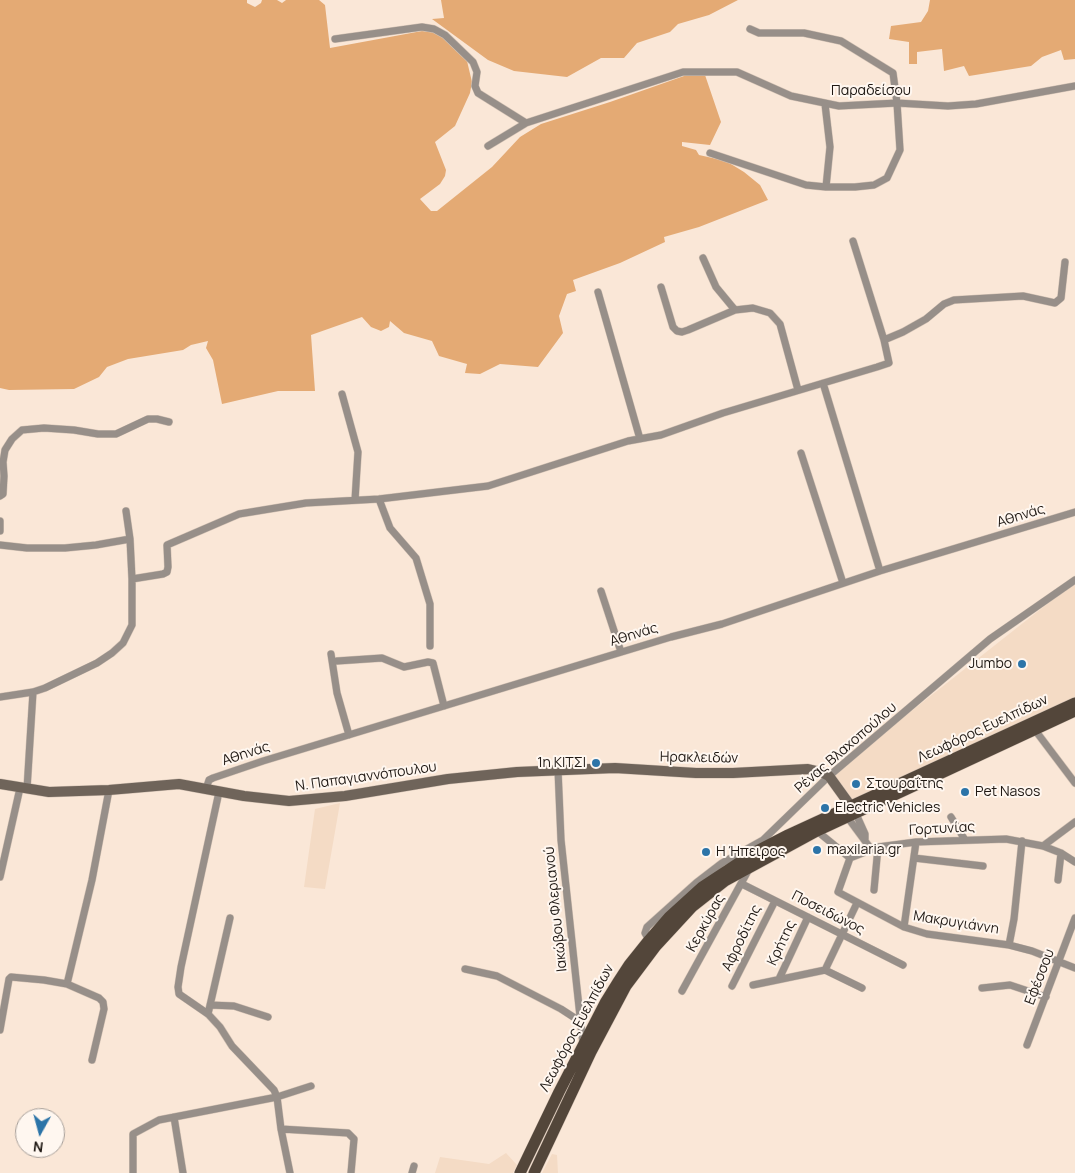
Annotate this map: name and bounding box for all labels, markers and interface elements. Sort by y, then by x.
street label: Παραδείσου [831,83,911,99]
street label: Αθηνάς [995,501,1047,531]
street label: Αθηνάς [608,620,660,650]
place label: Jumbo [969,656,1012,672]
marker: Jumbo [1016,658,1028,670]
street label: Λεωφόρος Ευελπίδων [915,691,1051,767]
street label: Ρένας Βλαχοπούλου [792,699,900,797]
street label: Αθηνάς [220,738,272,770]
street label: Ηρακλειδών [660,749,738,767]
place label: 1η ΚΙΤΣΙ [537,755,586,771]
marker: 1η ΚΙΤΣΙ [590,757,602,769]
street label: Ν. Παπαγιαννόπουλου [294,759,438,795]
place label: Στουραΐτης [866,776,943,792]
marker: Στουραΐτης [850,778,862,790]
place label: Pet Nasos [975,784,1040,800]
marker: Pet Nasos [959,786,971,798]
place label: Electric Vehicles [835,800,940,816]
marker: Electric Vehicles [819,802,831,814]
street label: Γορτυνίας [909,819,975,839]
place label: maxilaria.gr [827,842,901,858]
place label: Η Ήπειρος [716,844,785,860]
marker: maxilaria.gr [811,844,823,856]
street label: Ιακώβου Φλεριανού [541,846,571,972]
marker: Η Ήπειρος [700,846,712,858]
street label: Ποσειδώνος [789,887,867,939]
street label: Κερκύρας [683,891,729,955]
street label: Αφροδίτης [719,902,765,974]
street label: Μακρυγιάννη [912,908,1000,938]
street label: Κρήτης [764,918,800,968]
street label: Εφέσσου [1022,947,1058,1007]
street label: Λεωφόρος Ευελπίδων [536,961,618,1095]
north arrow [15,1108,65,1158]
text: N [32,1137,44,1157]

